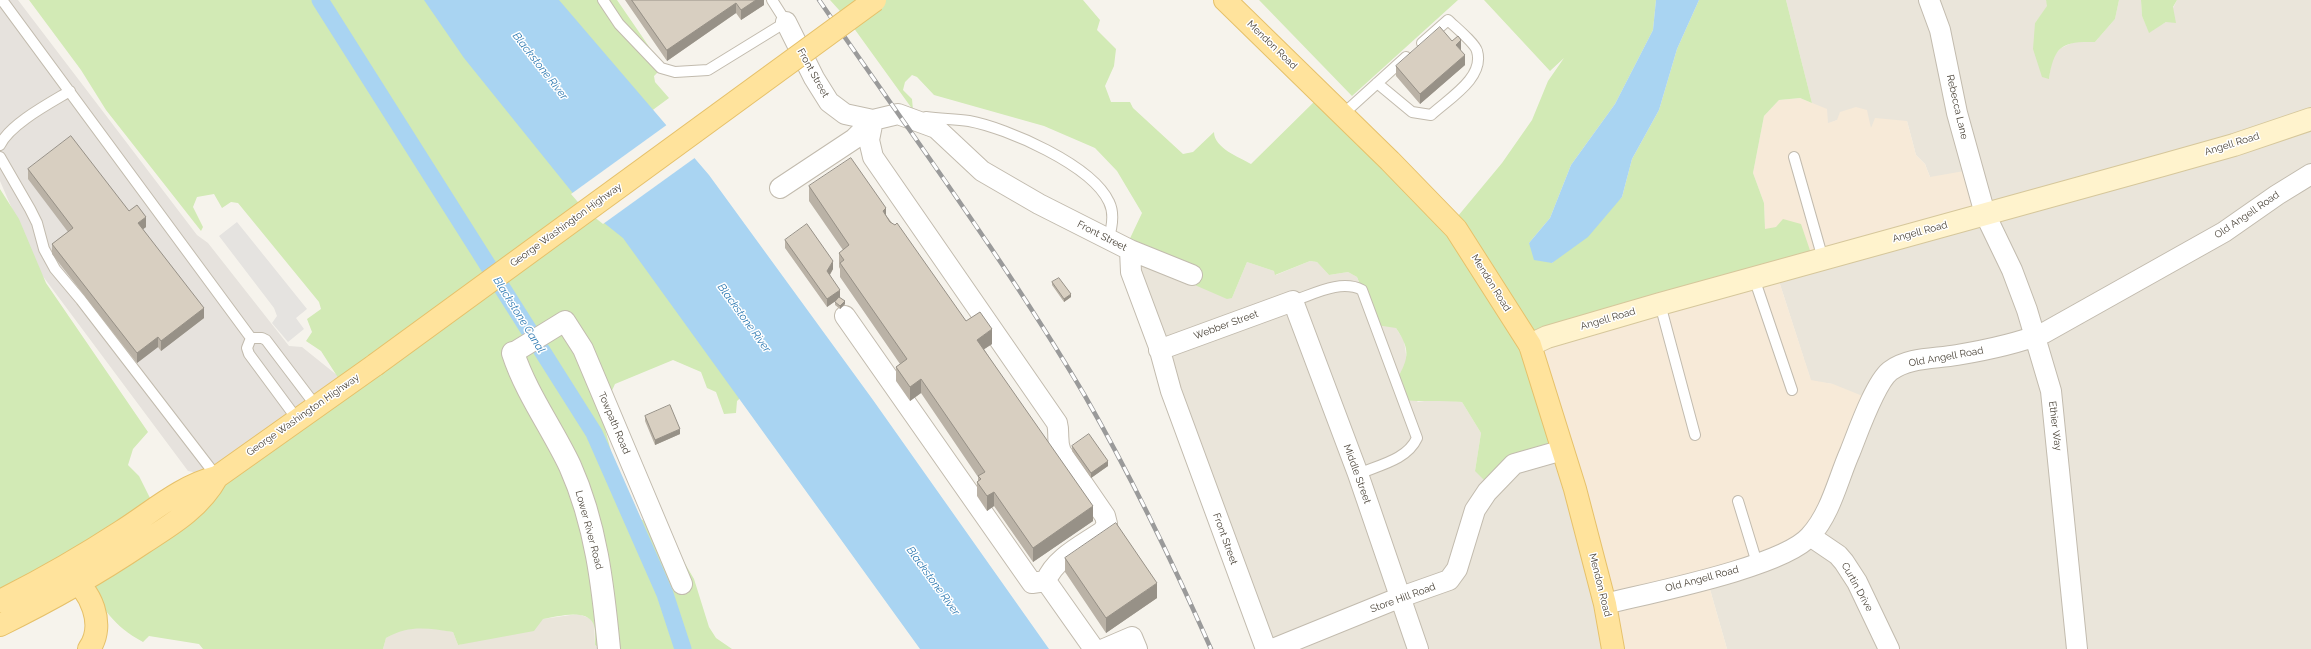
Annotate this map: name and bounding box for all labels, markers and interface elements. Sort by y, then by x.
street label: Mendon Road [1244,18,1300,72]
water label: Blackstone River [510,30,570,102]
street label: Front Street [795,46,831,100]
street label: Rebecca Lane [1944,73,1970,141]
street label: Angell Road [2203,130,2261,158]
street label: George Washington Highway [508,180,624,270]
street label: Old Angell Road [2212,189,2282,241]
street label: Front Street [1075,218,1129,254]
street label: Angell Road [1891,219,1949,245]
street label: Mendon Road [1469,252,1513,314]
water label: Blackstone Canal [490,274,548,356]
water label: Blackstone River [715,281,773,355]
street label: Angell Road [1579,305,1637,333]
street label: Webber Street [1192,308,1260,342]
street label: Old Angell Road [1908,345,1984,369]
street label: George Washington Highway [244,371,362,459]
street label: Towpath Road [596,390,632,456]
street label: Ethier Way [2046,400,2064,452]
street label: Middle Street [1341,443,1373,505]
street label: Lower River Road [573,489,605,571]
street label: Front Street [1210,511,1240,567]
water label: Blackstone River [904,544,962,618]
street label: Mendon Road [1586,552,1614,618]
street label: Curtin Drive [1839,560,1875,614]
street label: Old Angell Road [1664,563,1740,595]
street label: Store Hill Road [1369,581,1437,615]

